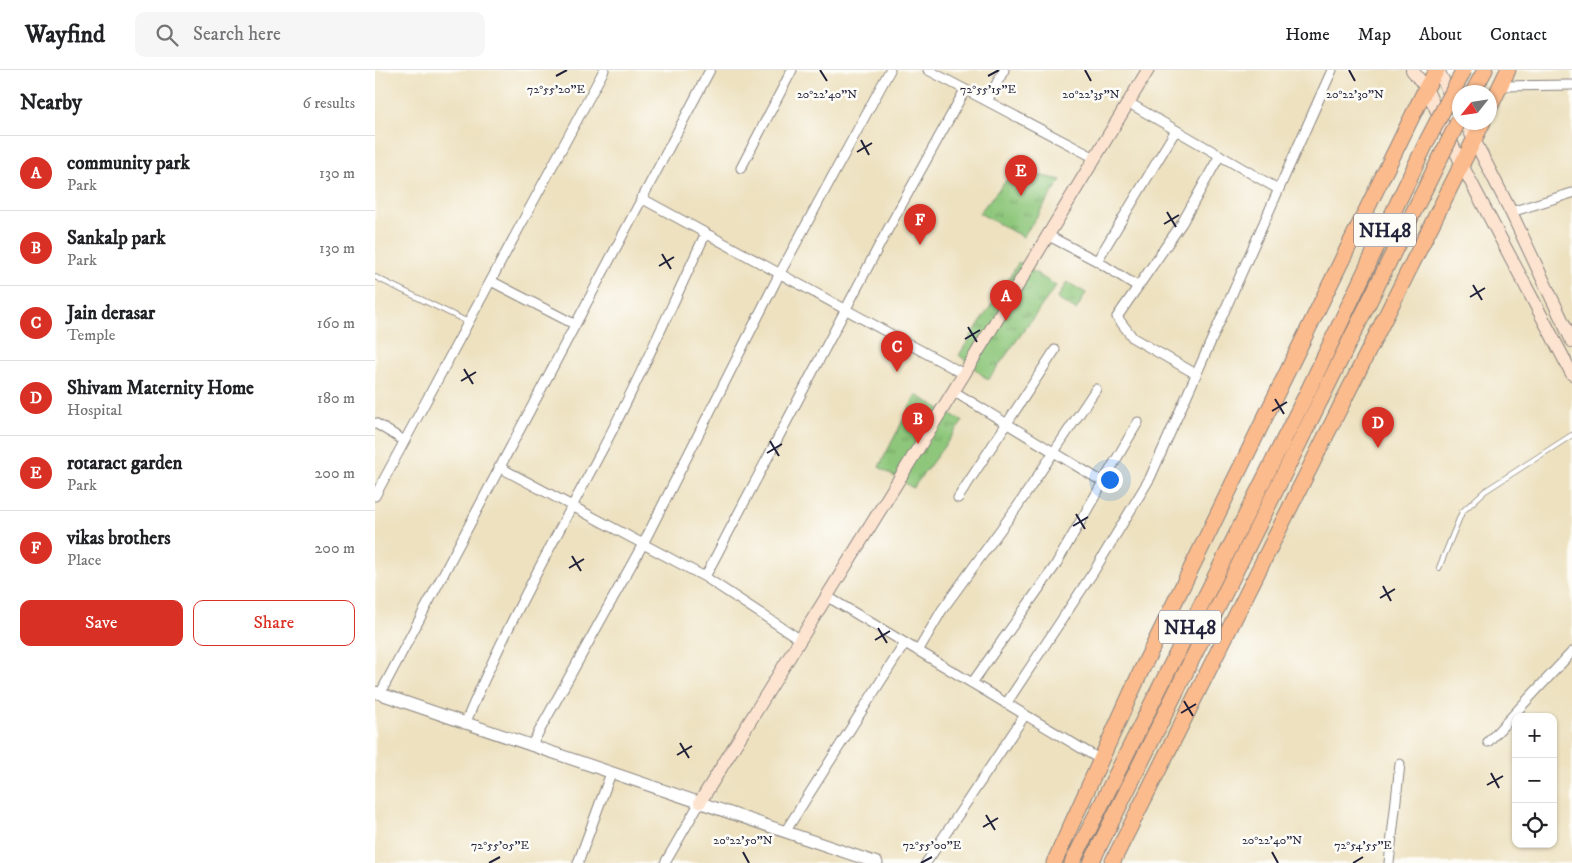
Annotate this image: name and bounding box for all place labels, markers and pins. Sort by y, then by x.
pin: E [1005,155,1037,196]
pin: F [904,204,936,245]
pin: A [990,280,1022,321]
pin: C [881,331,913,372]
pin: B [902,403,934,444]
pin: D [1362,407,1394,448]

